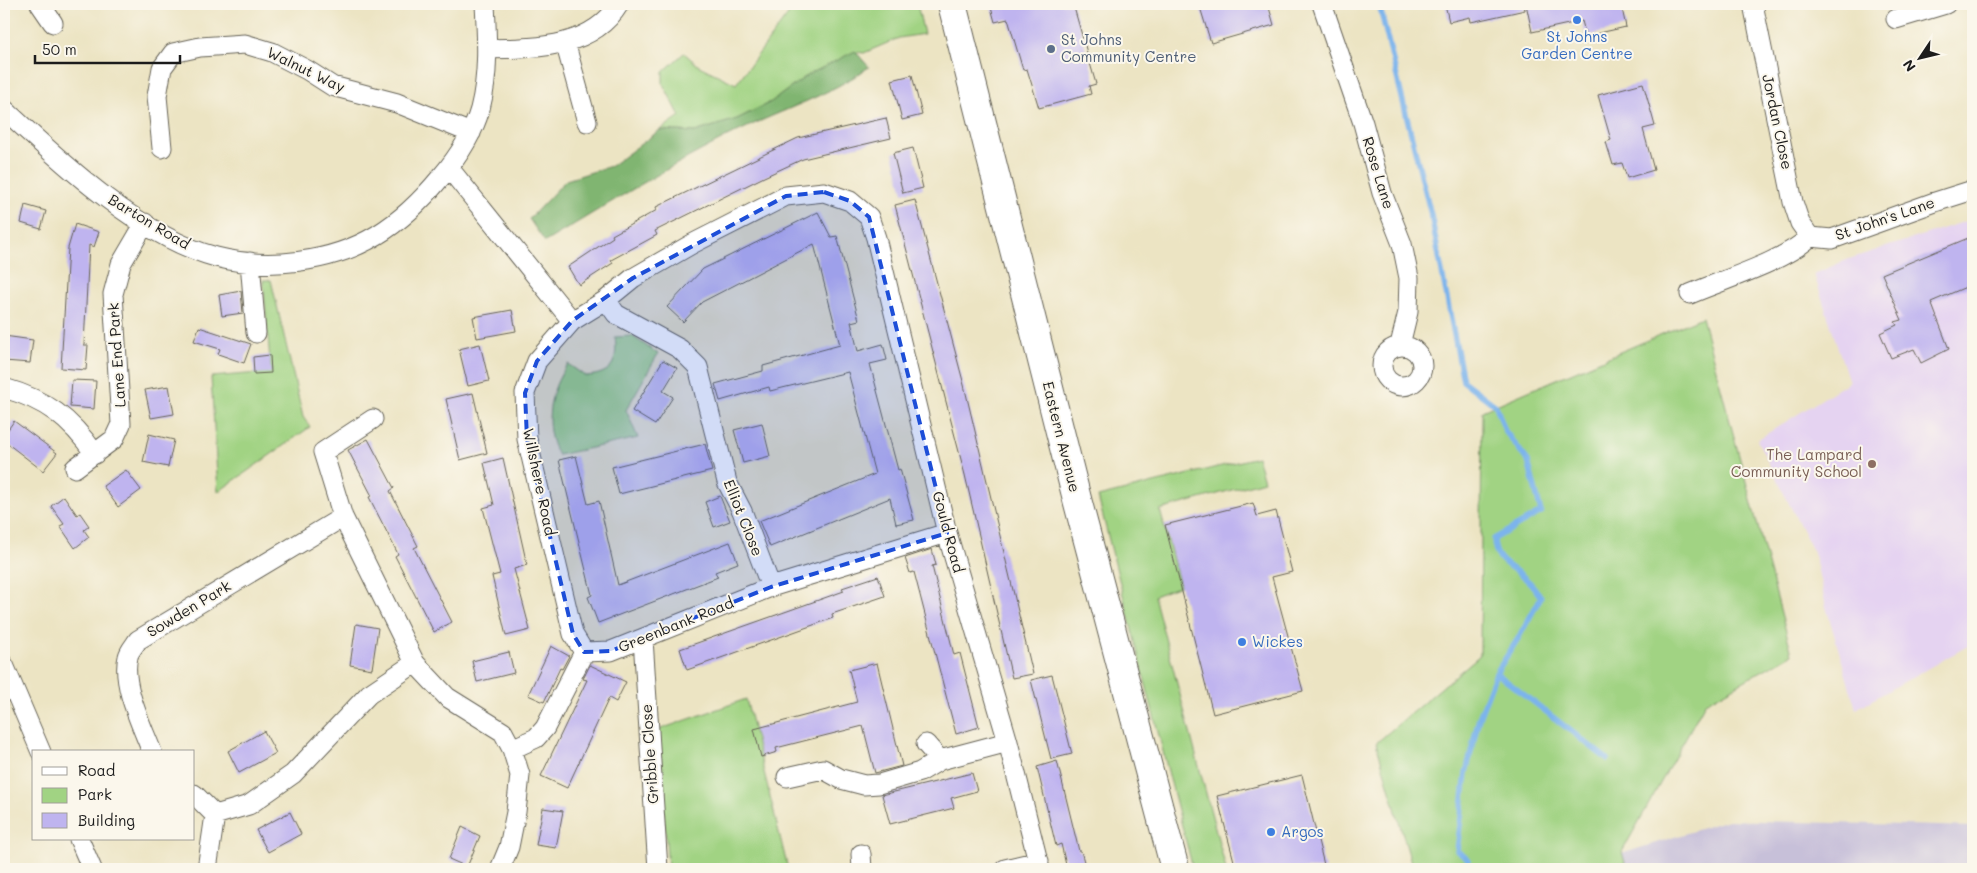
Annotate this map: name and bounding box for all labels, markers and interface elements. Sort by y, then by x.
marker: St Johns Garden Centre [1571,14,1583,26]
place label: St Johns Garden Centre [1521,26,1633,63]
place label: St Johns Community Centre [1061,29,1197,66]
scale bar [35,32,180,64]
north arrow [1894,32,1944,82]
text: 50 m [42,39,77,59]
street label: Walnut Way [264,42,349,97]
marker: St Johns Community Centre [1045,43,1057,55]
text: N [1898,56,1920,76]
street label: Jordan Close [1758,72,1798,171]
street label: Rose Lane [1358,134,1399,211]
street label: Barton Road [105,189,194,253]
street label: St John's Lane [1832,192,1937,244]
street label: Lane End Park [102,302,130,408]
street label: Eastern Avenue [1039,379,1085,494]
street label: Willshere Road [519,426,561,537]
place label: The Lampard Community School [1731,444,1862,481]
marker: The Lampard Community School [1866,458,1878,470]
street label: Elliot Close [719,476,768,559]
street label: Gould Road [928,489,969,575]
street label: Sowden Park [143,575,234,641]
street label: Greenbank Road [615,592,736,656]
place label: Wickes [1252,631,1303,651]
marker: Wickes [1236,636,1248,648]
street label: Gribble Close [636,703,662,805]
legend [32,750,195,840]
text: Road [78,760,115,780]
text: Park [78,784,112,804]
text: Building [78,810,135,830]
place label: Argos [1281,821,1324,841]
marker: Argos [1265,826,1277,838]

